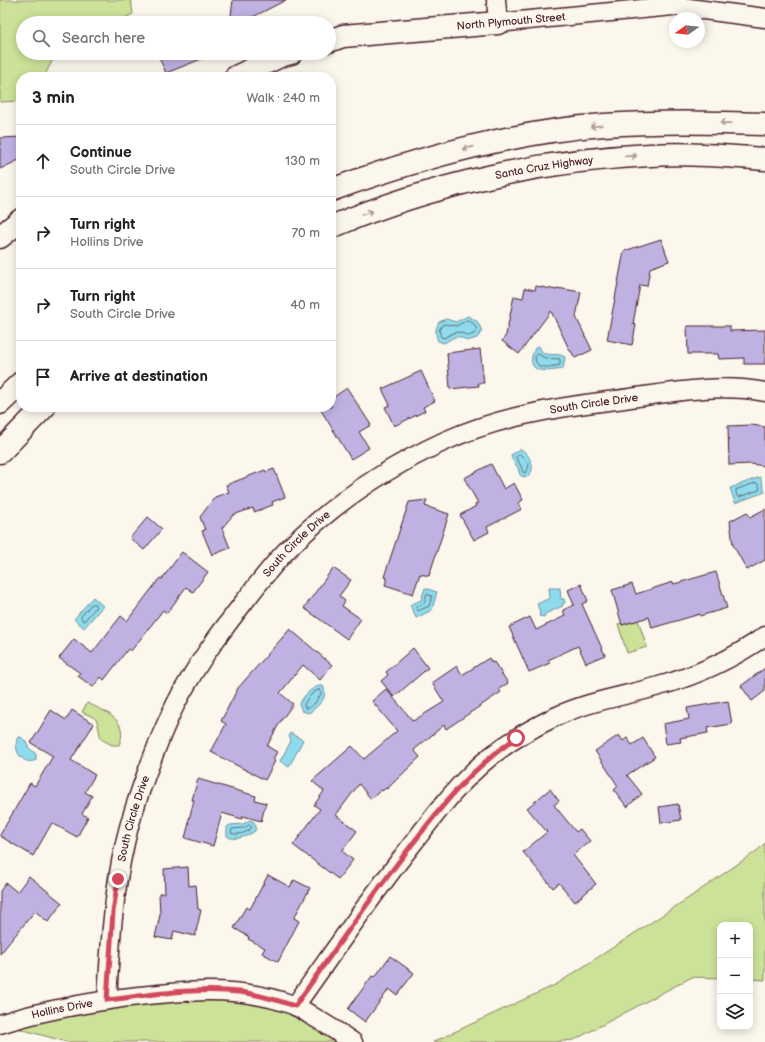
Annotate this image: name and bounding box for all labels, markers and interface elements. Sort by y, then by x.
street label: North Plymouth Street [456,10,567,33]
north arrow [669,12,705,48]
search box [16,16,336,60]
icon: search [30,27,52,49]
text: Search here [62,29,145,48]
text: 3 min [32,88,75,108]
text: Walk · 240 m [246,90,320,106]
one-way arrow [720,119,733,126]
one-way arrow [590,122,603,130]
text: Continue [70,143,132,162]
one-way arrow [462,144,475,152]
icon: ahead [32,150,54,172]
text: 130 m [285,153,320,169]
street label: Santa Cruz Highway [494,153,594,182]
one-way arrow [624,153,637,160]
text: South Circle Drive [70,162,175,178]
one-way arrow [361,208,373,216]
text: Turn right [70,215,135,234]
icon: right [32,222,54,244]
text: 70 m [292,225,320,241]
text: Hollins Drive [70,234,144,250]
text: Turn right [70,287,135,306]
icon: right [32,294,54,316]
text: 40 m [290,297,320,313]
text: South Circle Drive [70,306,175,322]
icon: arrive [32,366,54,388]
text: Arrive at destination [70,367,208,386]
street label: South Circle Drive [549,391,639,417]
street label: South Circle Drive [260,508,333,580]
route start [507,729,525,747]
street label: South Circle Drive [115,773,152,863]
route end [109,870,127,888]
map controls [717,922,753,1030]
button: + [717,922,753,958]
button: − [717,958,753,994]
button: layers [717,994,753,1030]
street label: Hollins Drive [30,996,94,1022]

